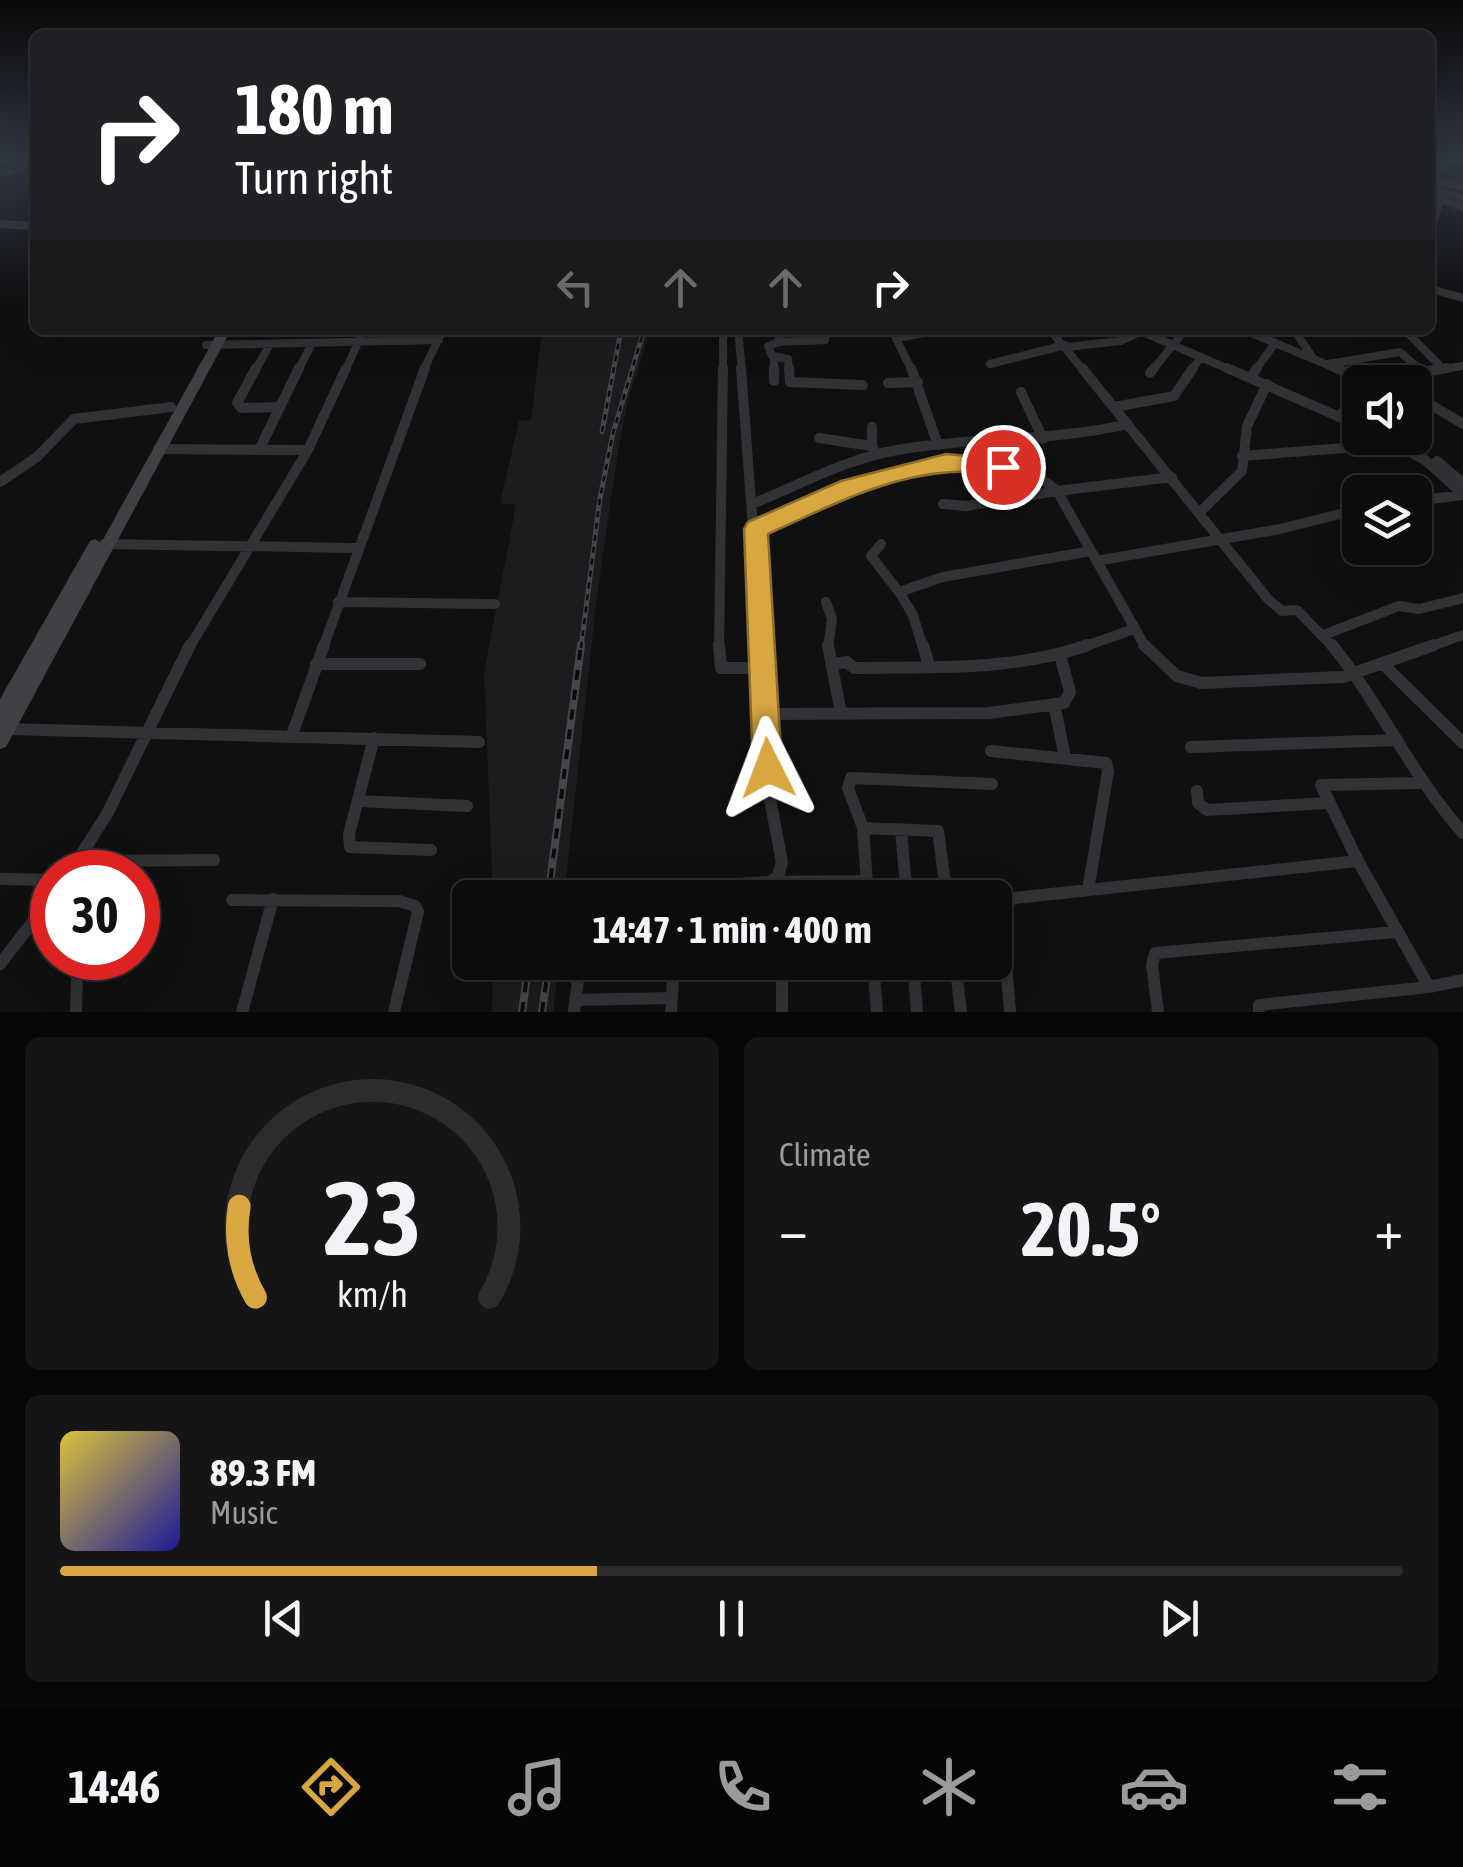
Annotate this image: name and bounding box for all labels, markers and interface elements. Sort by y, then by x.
text: 180 m [235,69,394,149]
icon: right [70,70,200,200]
text: Turn right [235,152,393,204]
icon: left [548,260,603,315]
icon: ahead [653,260,708,315]
icon: ahead [758,260,813,315]
icon: right [863,260,918,315]
map controls [1342,365,1432,565]
button: sound [1342,365,1432,455]
pin [961,425,1046,510]
icon: arrive [976,440,1031,495]
button: layers [1342,475,1432,565]
position arrow [716,716,820,820]
speed limit sign: 30 [30,850,160,980]
text: 14:47 · 1 min · 400 m [592,908,872,951]
text: Climate [779,1136,871,1173]
text: 23 [323,1158,421,1277]
text: 20.5° [1021,1186,1161,1272]
text: − [779,1198,808,1261]
text: + [1374,1198,1403,1261]
text: km/h [337,1274,407,1315]
text: 89.3 FM [210,1451,316,1494]
text: Music [210,1494,277,1531]
icon: previous [256,1591,311,1646]
icon: pause [704,1591,759,1646]
icon: next [1152,1591,1207,1646]
icon: directions [296,1752,366,1822]
icon: music [502,1752,572,1822]
icon: phone [708,1752,778,1822]
icon: climate [914,1752,984,1822]
icon: car [1119,1752,1189,1822]
icon: filters [1325,1752,1395,1822]
text: 14:46 [68,1761,161,1813]

